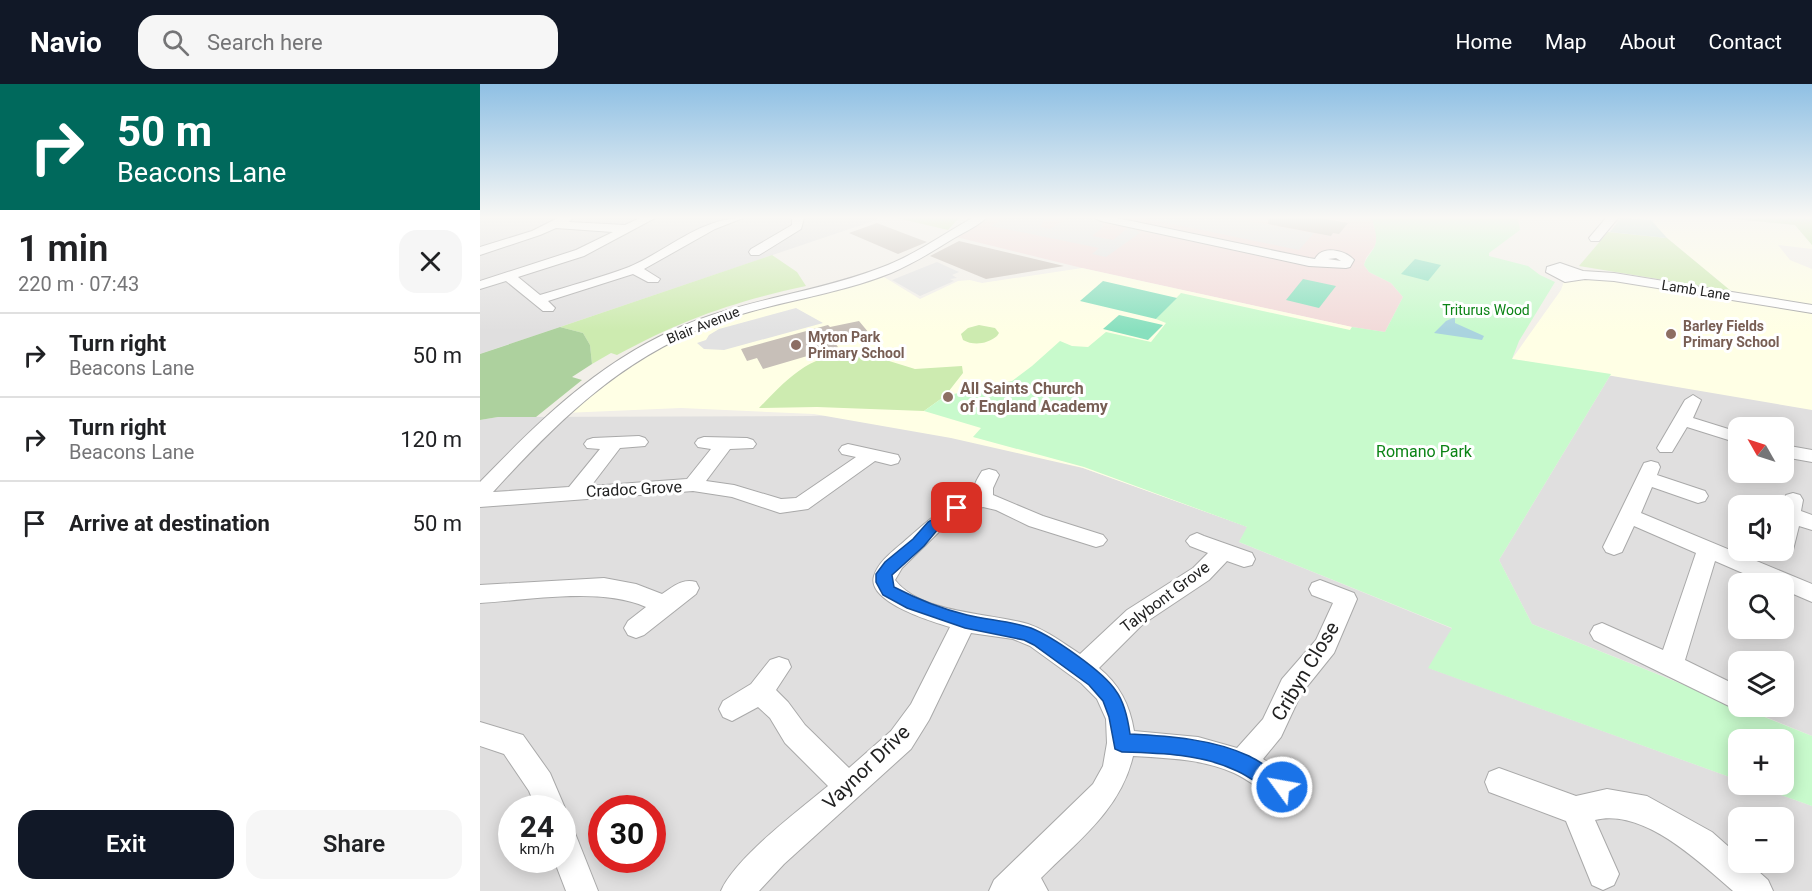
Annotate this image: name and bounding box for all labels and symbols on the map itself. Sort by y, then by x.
street label: Lamb Lane [1661,277,1731,303]
park label: Triturus Wood [1442,302,1530,318]
street label: Blair Avenue [664,303,742,347]
place label: Barley Fields Primary School [1683,318,1780,350]
marker: Barley Fields Primary School [1664,327,1678,341]
place label: Myton Park Primary School [808,329,905,361]
marker: Myton Park Primary School [789,338,803,352]
place label: All Saints Church of England Academy [960,379,1109,416]
marker: All Saints Church of England Academy [941,390,955,404]
north arrow [1728,417,1794,483]
park label: Romano Park [1376,442,1473,461]
street label: Cradoc Grove [586,477,682,501]
pin [931,482,982,533]
street label: Talybont Grove [1117,557,1213,637]
street label: Cribyn Close [1266,617,1344,725]
street label: Vaynor Drive [818,720,914,814]
position arrow [1250,755,1314,819]
speed limit sign: 30 [588,795,666,873]

